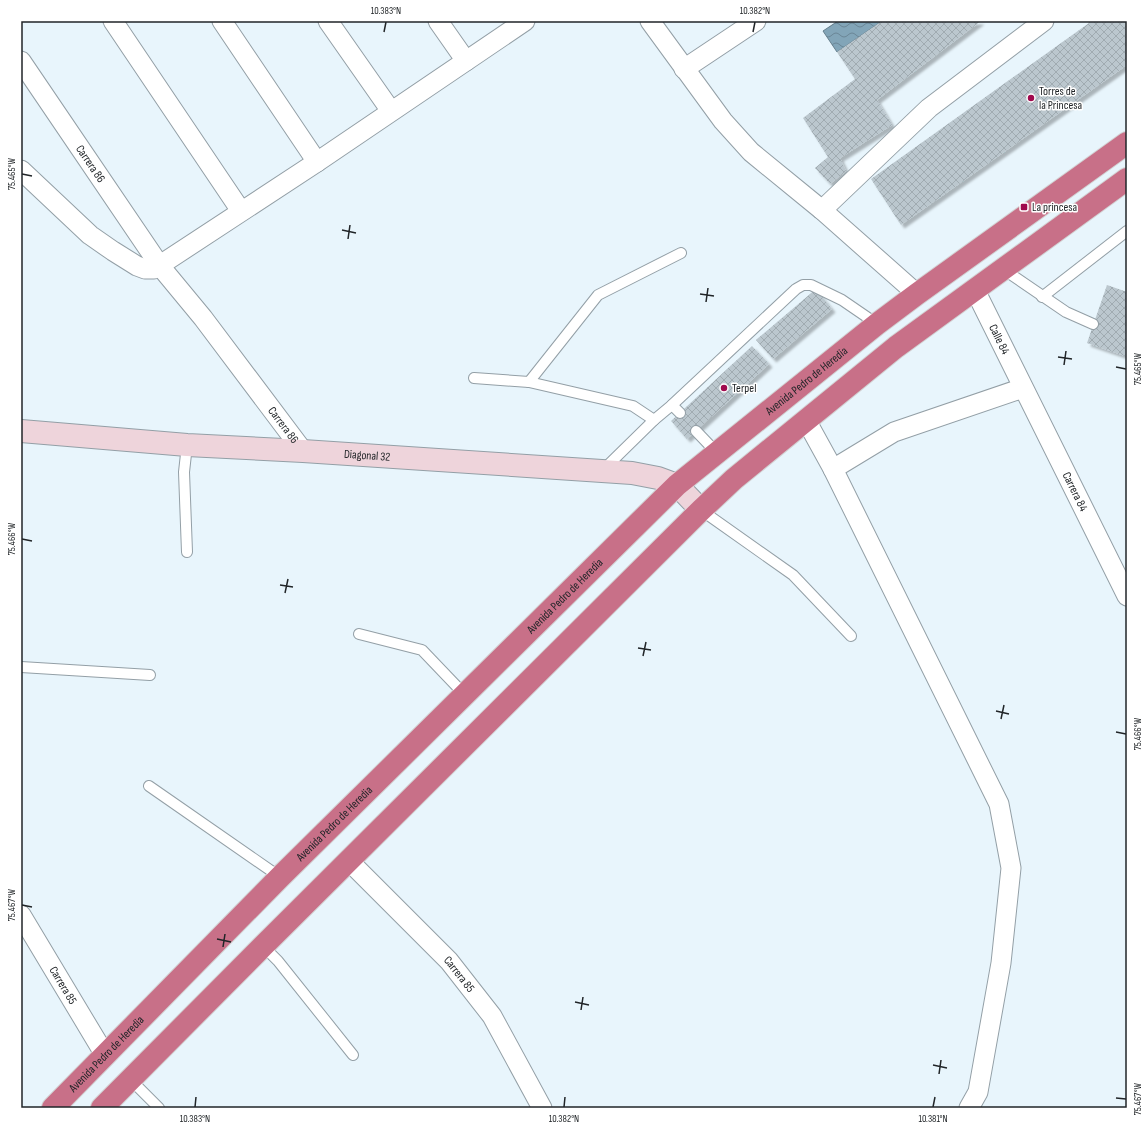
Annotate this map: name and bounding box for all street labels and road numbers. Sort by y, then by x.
street label: Carrera 86 [72,142,108,186]
street label: Calle 84 [985,322,1013,357]
street label: Avenida Pedro de Heredia [762,343,851,419]
street label: Carrera 86 [264,404,302,447]
street label: Diagonal 32 [343,447,391,465]
street label: Carrera 84 [1059,470,1091,514]
street label: Avenida Pedro de Heredia [523,555,607,638]
street label: Avenida Pedro de Heredia [293,783,376,865]
street label: Carrera 85 [440,953,478,996]
street label: Carrera 85 [46,964,80,1007]
street label: Avenida Pedro de Heredia [65,1013,148,1096]

